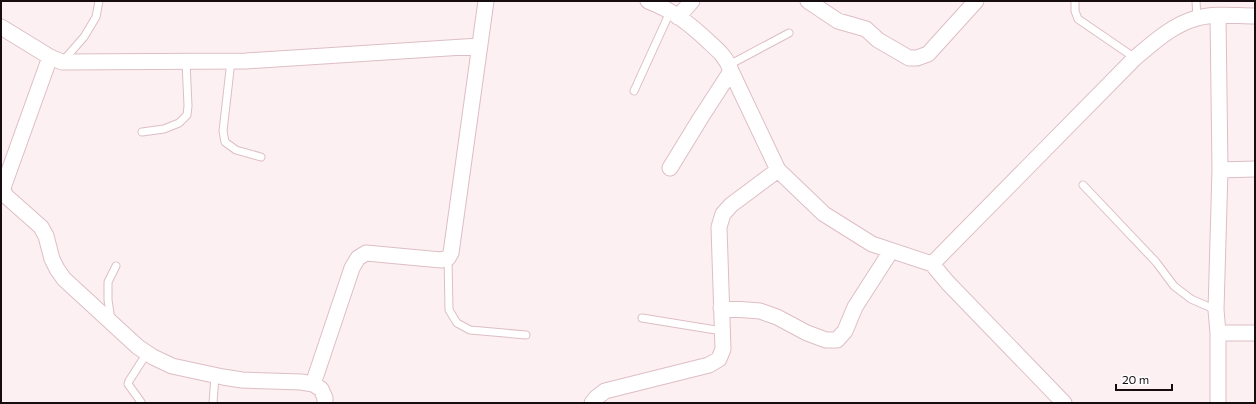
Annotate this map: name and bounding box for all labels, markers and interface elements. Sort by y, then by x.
scale bar [1116,366,1172,392]
text: 20 m [1122,372,1149,386]

